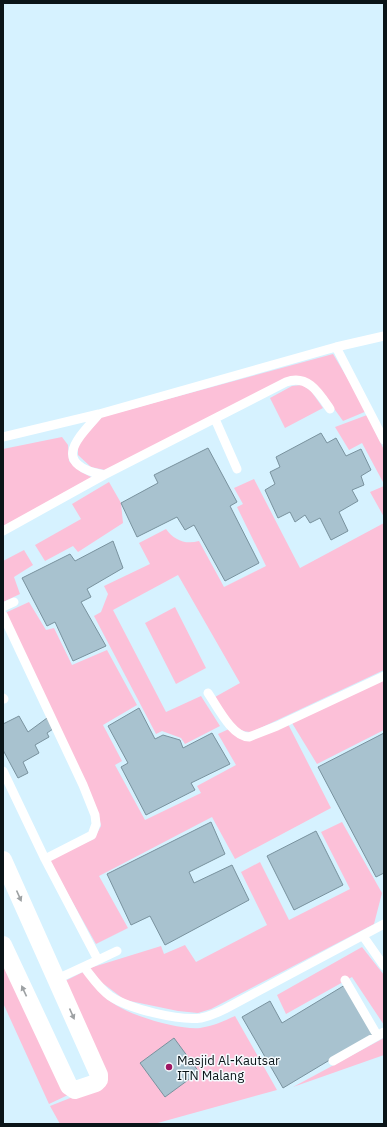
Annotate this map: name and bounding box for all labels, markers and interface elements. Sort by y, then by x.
one-way arrow [16,890,22,901]
one-way arrow [21,986,27,997]
one-way arrow [69,1009,75,1020]
place label: Masjid Al-Kautsar ITN Malang [177,1052,280,1084]
marker: Masjid Al-Kautsar ITN Malang [164,1062,174,1072]

